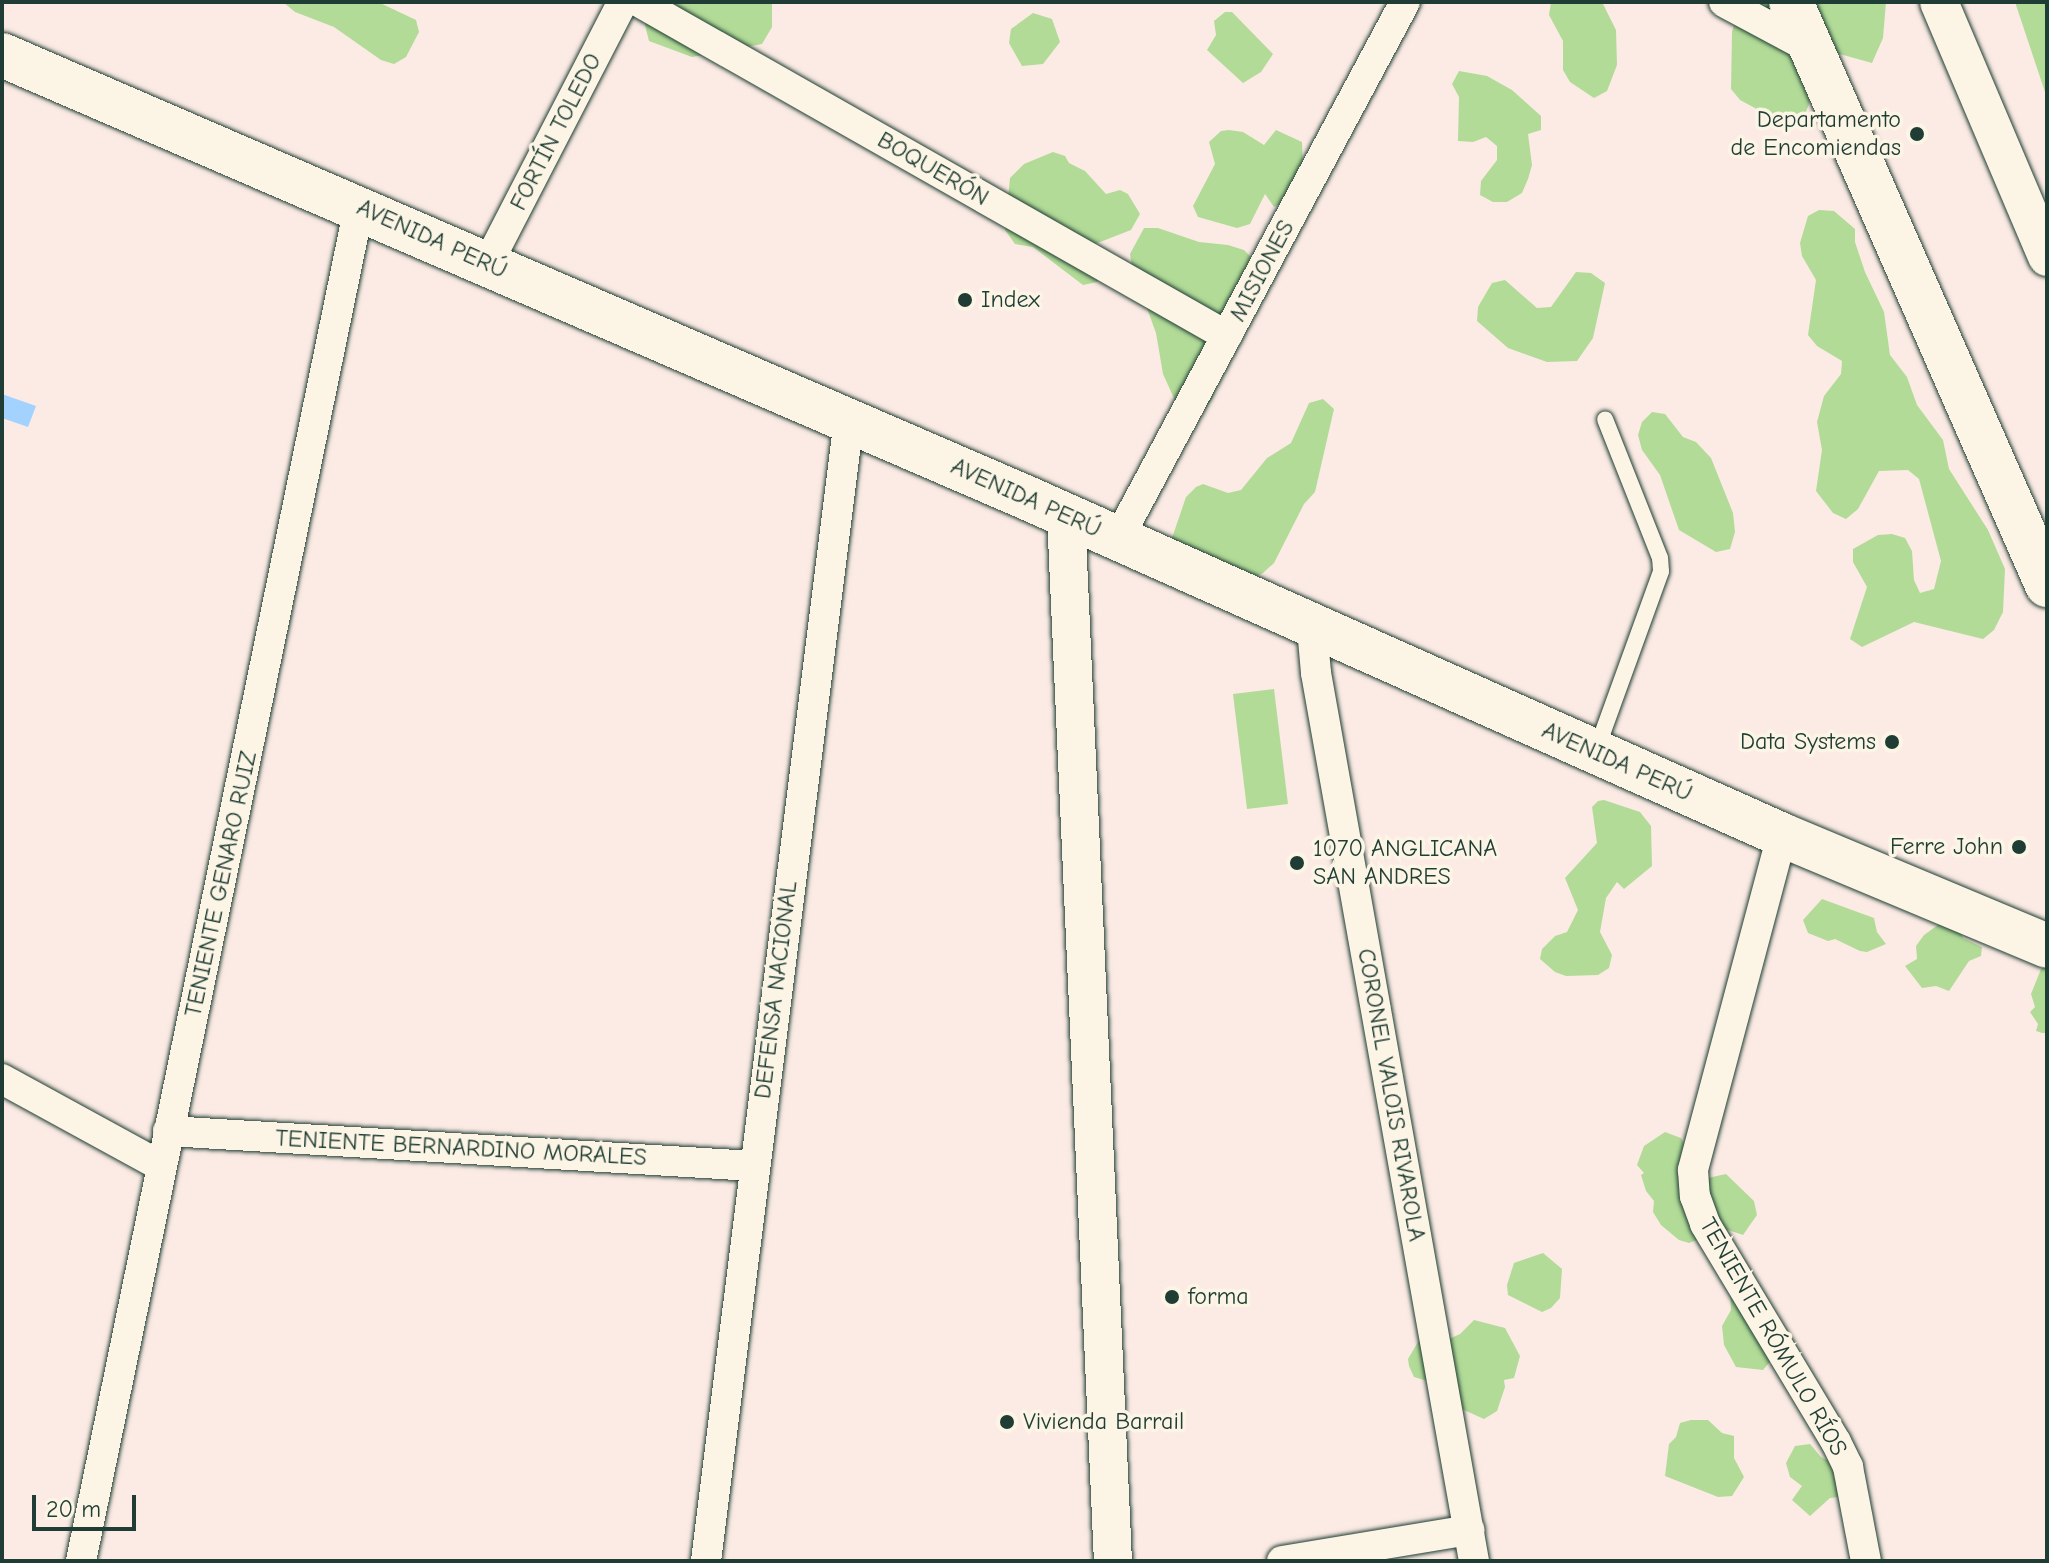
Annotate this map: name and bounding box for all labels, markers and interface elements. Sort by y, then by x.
street label: FORTÍN TOLEDO [504,49,608,215]
place label: Departamento de Encomiendas [1731,106,1901,162]
marker: Departamento de Encomiendas [1908,125,1926,143]
street label: BOQUERÓN [872,126,994,212]
street label: AVENIDA PERÚ [352,193,512,285]
street label: MISIONES [1223,215,1301,327]
place label: Index [981,286,1040,314]
marker: Index [956,291,974,309]
street label: AVENIDA PERÚ [946,452,1106,544]
street label: AVENIDA PERÚ [1537,716,1697,808]
place label: Data Systems [1740,728,1876,756]
marker: Data Systems [1883,733,1901,751]
street label: TENIENTE GENARO RUIZ [179,749,263,1019]
place label: Ferre John [1890,833,2003,861]
place label: 1070 ANGLICANA SAN ANDRES [1313,835,1497,891]
marker: Ferre John [2010,838,2028,856]
marker: 1070 ANGLICANA SAN ANDRES [1288,854,1306,872]
street label: DEFENSA NACIONAL [748,879,804,1101]
street label: CORONEL VALOIS RIVAROLA [1351,946,1431,1244]
street label: TENIENTE BERNARDINO MORALES [275,1124,647,1172]
street label: TENIENTE RÓMULO RÍOS [1693,1213,1853,1461]
place label: forma [1188,1283,1249,1311]
marker: forma [1163,1288,1181,1306]
place label: Vivienda Barrail [1023,1408,1184,1436]
marker: Vivienda Barrail [998,1413,1016,1431]
scale bar [36,1479,140,1529]
text: 20 m [46,1495,101,1523]

